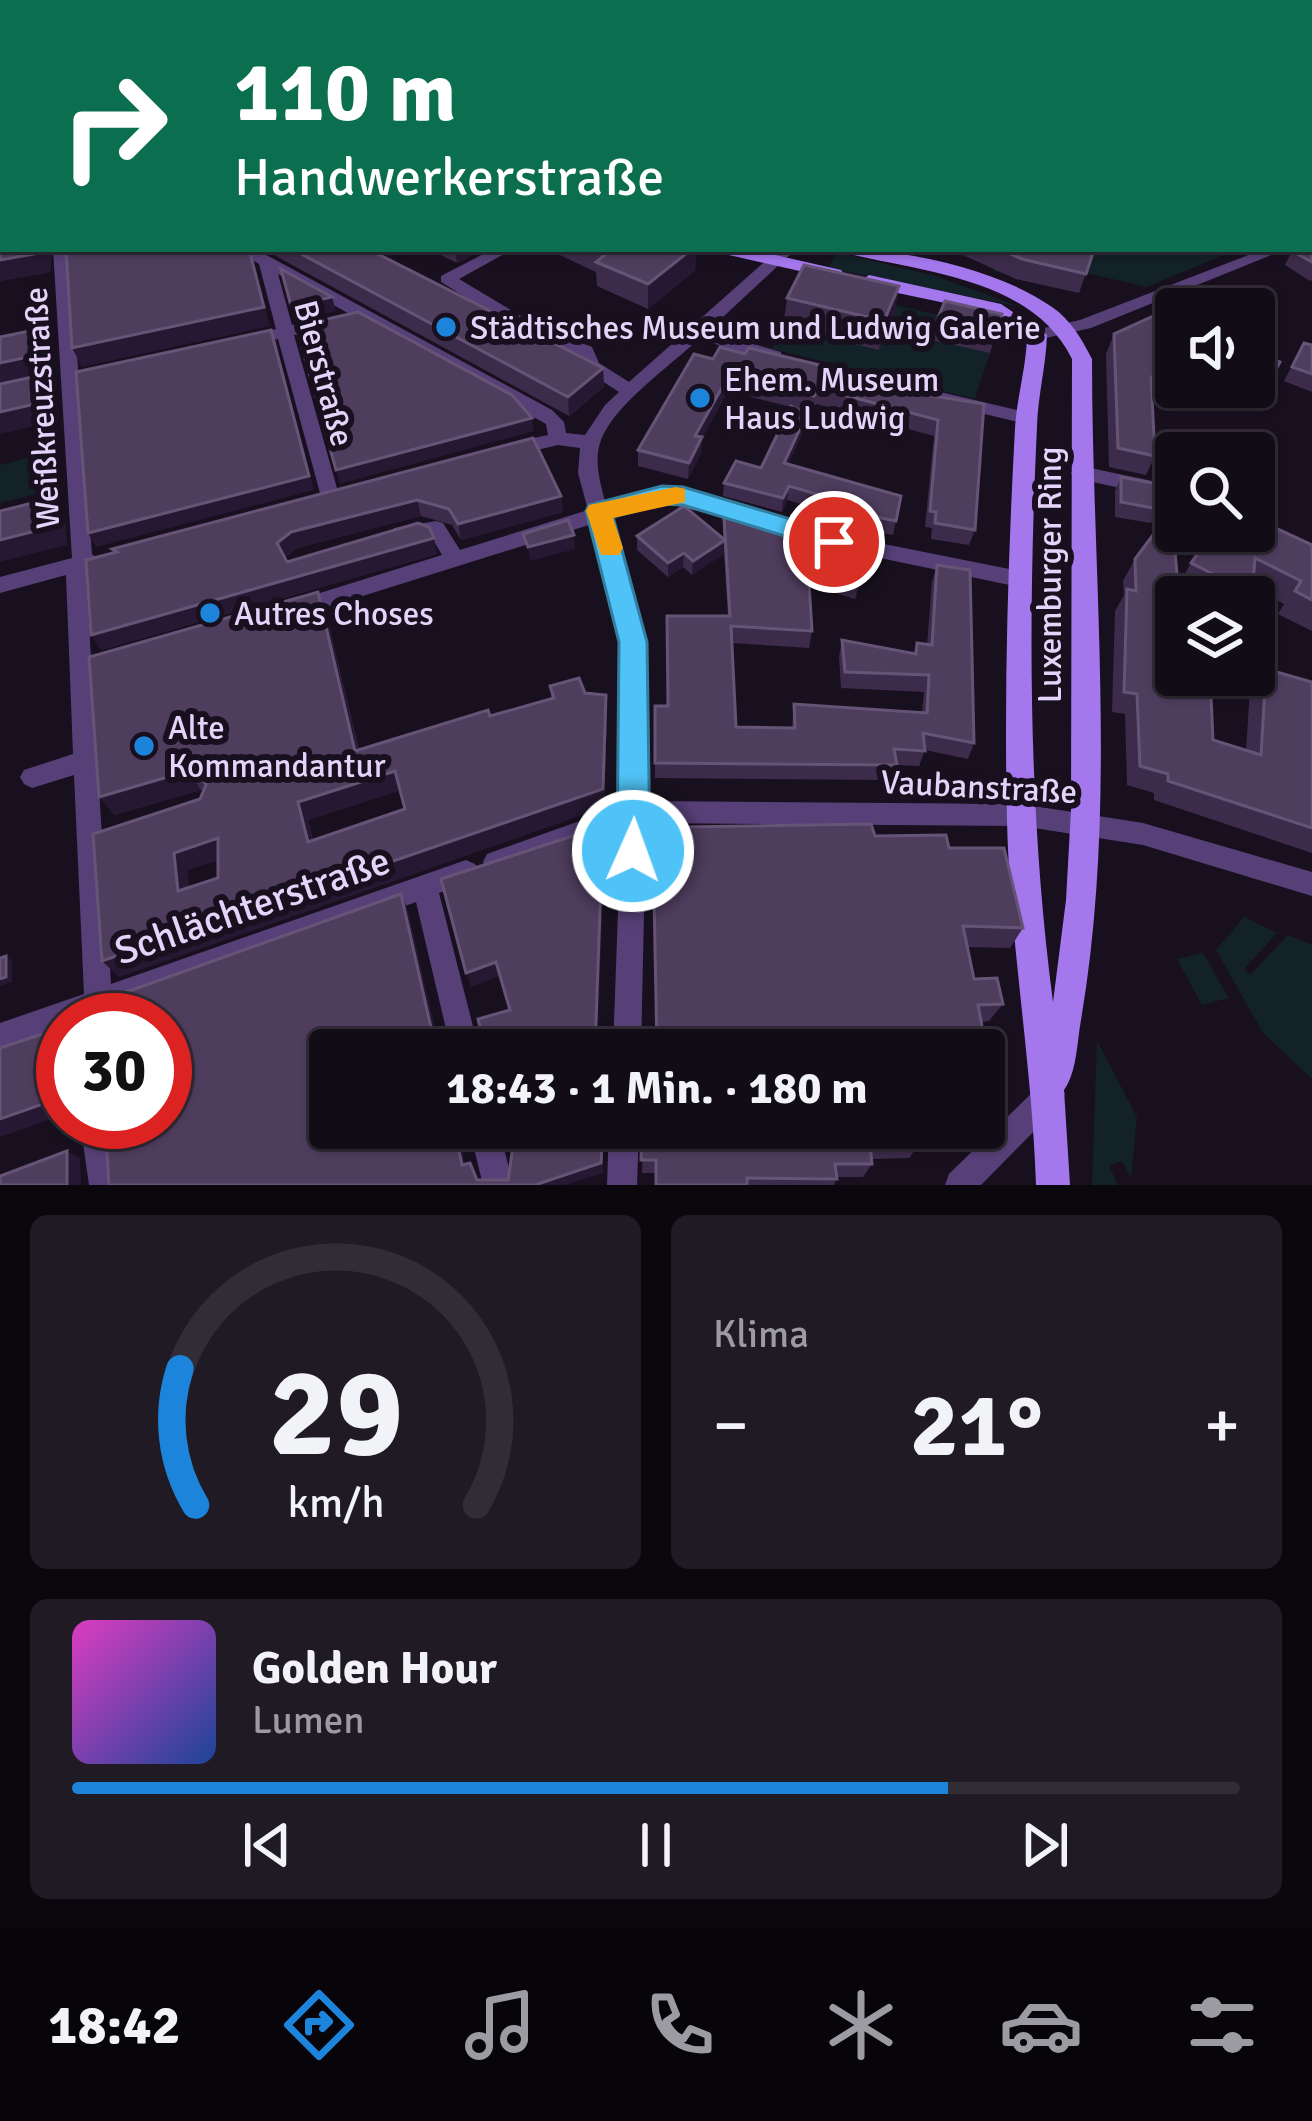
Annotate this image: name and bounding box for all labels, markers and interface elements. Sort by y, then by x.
text: 110 m [234,41,456,145]
icon: right [36,48,192,204]
text: Handwerkerstraße [234,144,664,211]
street label: Weißkreuzstraße [16,286,69,530]
map controls [1155,288,1275,696]
button: sound [1155,288,1275,408]
street label: Bierstraße [284,296,363,451]
place label: Städtisches Museum und Ludwig Galerie [470,308,1041,349]
marker: Städtisches Museum und Ludwig Galerie [433,314,459,340]
place label: Ehem. Museum Haus Ludwig [724,360,939,439]
marker: Ehem. Museum Haus Ludwig [687,385,713,411]
button: search [1155,432,1275,552]
street label: Luxemburger Ring [1030,447,1071,703]
pin [783,491,885,593]
icon: arrive [801,509,867,575]
button: layers [1155,576,1275,696]
place label: Autres Choses [234,594,434,635]
marker: Autres Choses [197,600,223,626]
place label: Alte Kommandantur [168,708,386,787]
marker: Alte Kommandantur [131,733,157,759]
street label: Vaubanstraße [880,762,1078,813]
position arrow [570,788,696,914]
street label: Schlächterstraße [108,836,396,975]
speed limit sign: 30 [36,993,192,1149]
text: 18:43 · 1 Min. · 180 m [446,1061,868,1116]
text: Klima [713,1310,809,1358]
text: 29 [268,1337,403,1490]
text: 21° [910,1370,1043,1481]
text: − [713,1385,749,1466]
text: + [1204,1385,1240,1466]
text: km/h [287,1477,384,1530]
text: Golden Hour [252,1641,497,1696]
text: Lumen [252,1696,365,1744]
icon: previous [234,1812,300,1878]
icon: pause [623,1812,689,1878]
icon: next [1012,1812,1078,1878]
icon: directions [277,1983,361,2067]
icon: music [458,1983,542,2067]
icon: phone [638,1983,722,2067]
icon: climate [819,1983,903,2067]
icon: car [999,1983,1083,2067]
icon: filters [1180,1983,1264,2067]
text: 18:42 [48,1992,181,2059]

